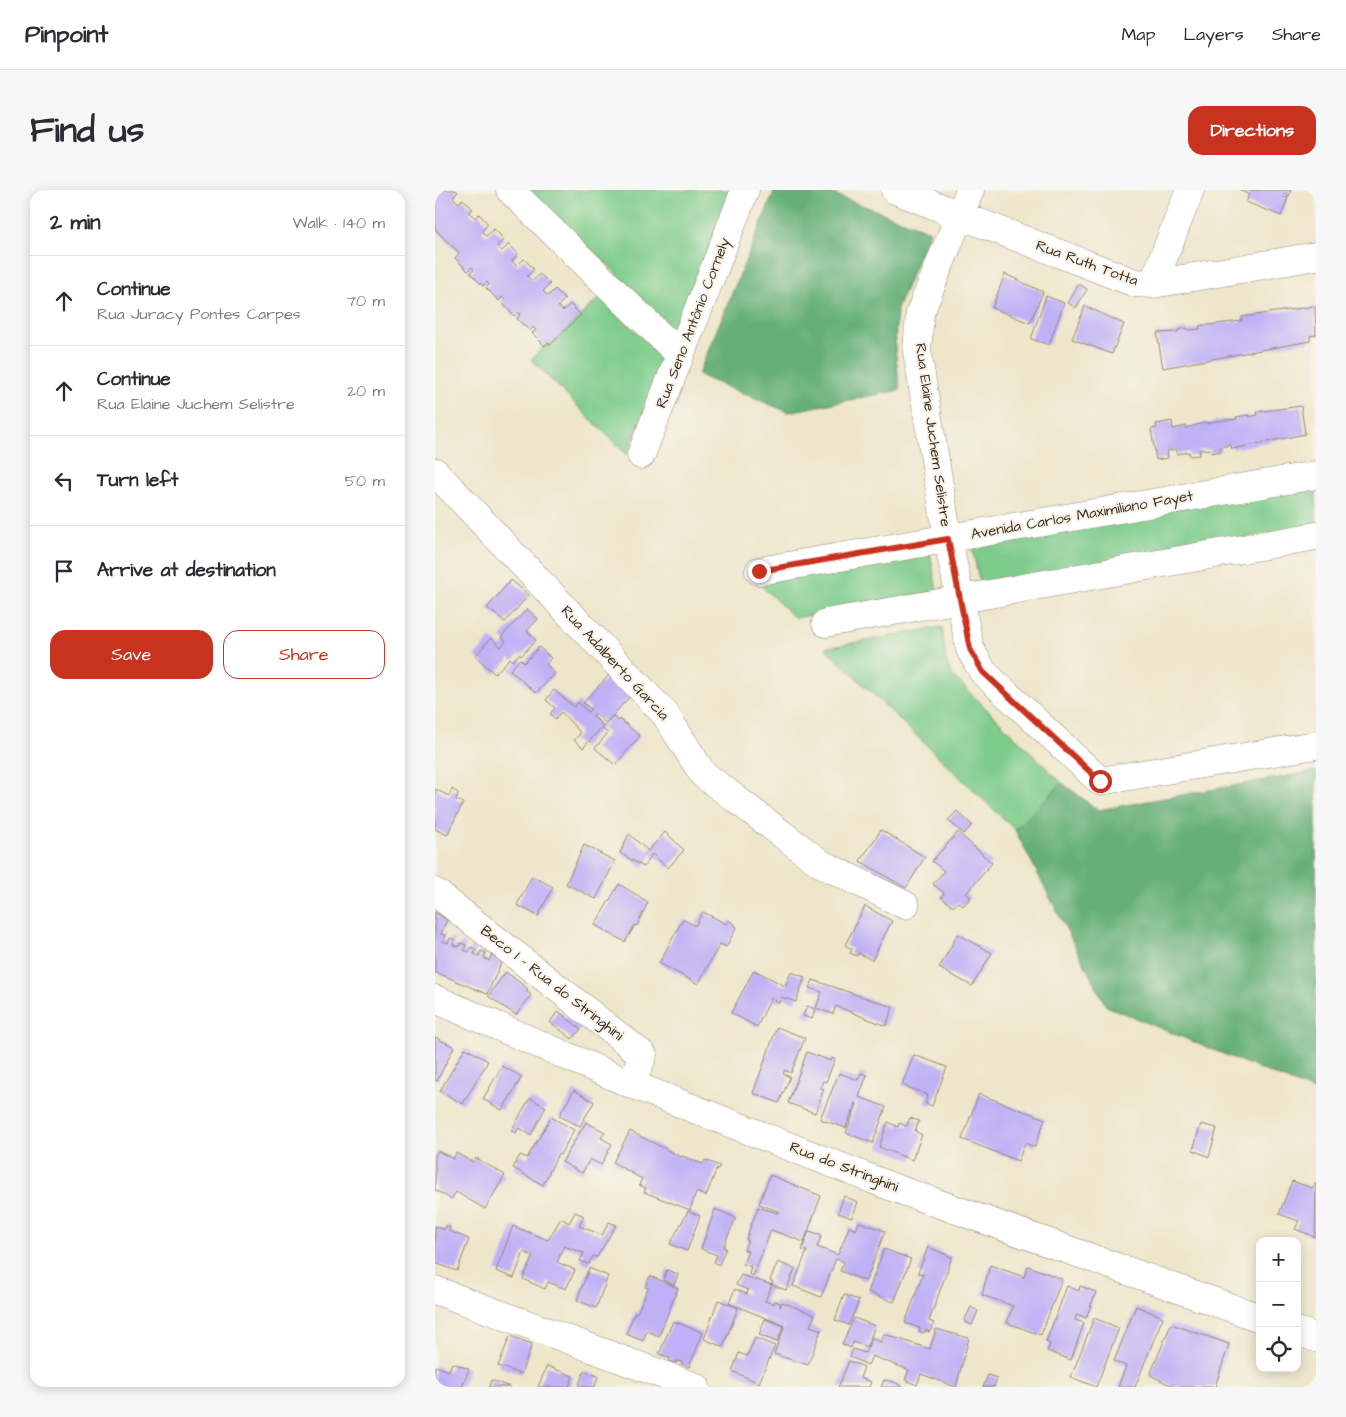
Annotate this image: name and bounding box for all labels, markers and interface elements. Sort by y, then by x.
text: Pinpoint [25,18,108,52]
text: Map [1121,22,1155,47]
text: Layers [1183,22,1244,47]
text: Share [1272,22,1321,47]
text: Find us [30,106,144,155]
button: Directions [1188,106,1316,155]
text: 2 min [50,208,100,237]
text: Walk · 140 m [293,212,385,234]
street label: Rua Seno Antônio Cornely [651,235,736,412]
street label: Rua Ruth Totta [1033,235,1141,291]
text: Continue [97,276,171,303]
icon: ahead [50,287,78,315]
text: 70 m [346,290,385,312]
text: Rua Juracy Pontes Carpes [97,303,301,325]
street label: Rua Elaine Juchem Selistre [910,342,956,528]
text: Continue [97,366,171,393]
icon: ahead [50,377,78,405]
text: 20 m [347,380,385,402]
text: Rua Elaine Juchem Selistre [97,393,295,415]
icon: left [50,467,78,495]
text: Turn left [97,467,178,494]
text: 50 m [345,470,385,492]
street label: Avenida Carlos Maximiliano Fayet [969,485,1195,546]
icon: arrive [50,557,78,585]
text: Arrive at destination [97,557,276,584]
route end [748,560,771,583]
street label: Rua Adalberto Garcia [556,601,674,725]
button: Save [50,630,213,679]
button: Share [223,630,385,679]
route start [1089,770,1112,793]
street label: Beco 1 - Rua do Stringhini [475,920,629,1047]
street label: Rua do Stringhini [786,1137,902,1199]
map controls [1256,1237,1301,1372]
button: + [1256,1237,1301,1282]
button: − [1256,1282,1301,1327]
button: locate [1256,1327,1301,1372]

